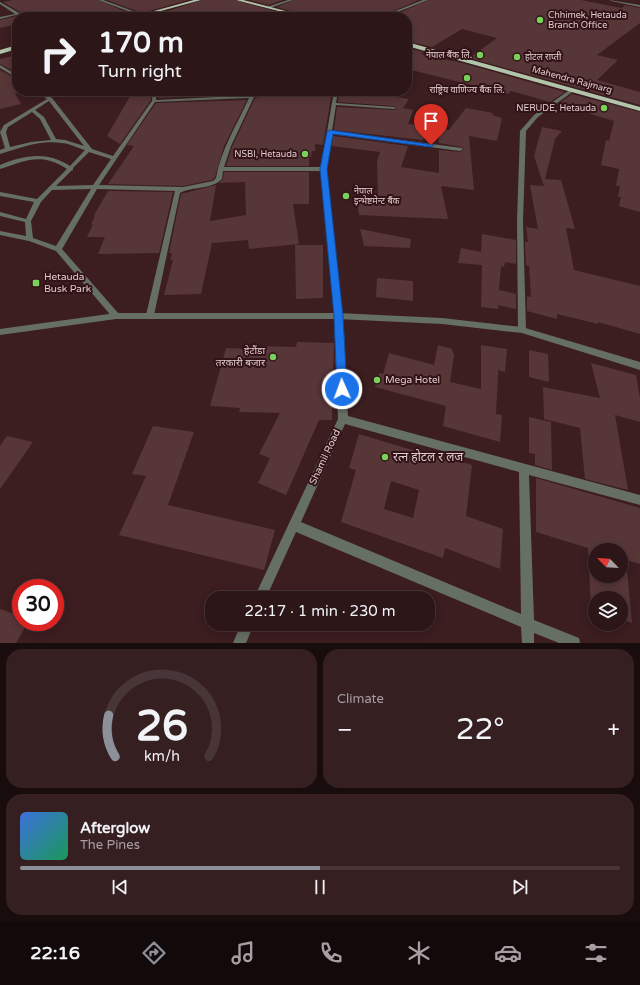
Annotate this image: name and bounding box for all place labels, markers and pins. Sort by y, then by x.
place label: Chhimek, Hetauda Branch Office [548,10,627,31]
marker: Chhimek, Hetauda Branch Office [535,15,545,25]
place label: नेपाल बैंक लि. [426,49,472,61]
marker: नेपाल बैंक लि. [475,50,485,60]
place label: होटल राप्ती [525,51,562,63]
marker: होटल राप्ती [512,52,522,62]
marker: राष्ट्रिय वाणिज्य बैंक लि. [462,73,472,83]
place label: राष्ट्रिय वाणिज्य बैंक लि. [429,84,505,96]
place label: NERUDE, Hetauda [516,103,596,114]
marker: NERUDE, Hetauda [599,103,609,113]
pin [414,104,448,145]
place label: NSBI, Hetauda [234,149,297,160]
marker: NSBI, Hetauda [300,149,310,159]
place label: नेपाल इन्भेष्टमेन्ट बैंक [354,185,401,207]
marker: नेपाल इन्भेष्टमेन्ट बैंक [341,191,351,201]
place label: Hetauda Busk Park [44,271,92,295]
marker: Hetauda Busk Park [31,278,41,288]
place label: हेटौंडा तरकारी बजार [216,345,266,369]
marker: हेटौंडा तरकारी बजार [268,352,278,362]
place label: Mega Hotel [385,374,440,386]
marker: Mega Hotel [372,375,382,385]
place label: रत्‍न होटल र लज [393,449,464,464]
marker: रत्‍न होटल र लज [380,452,390,462]

